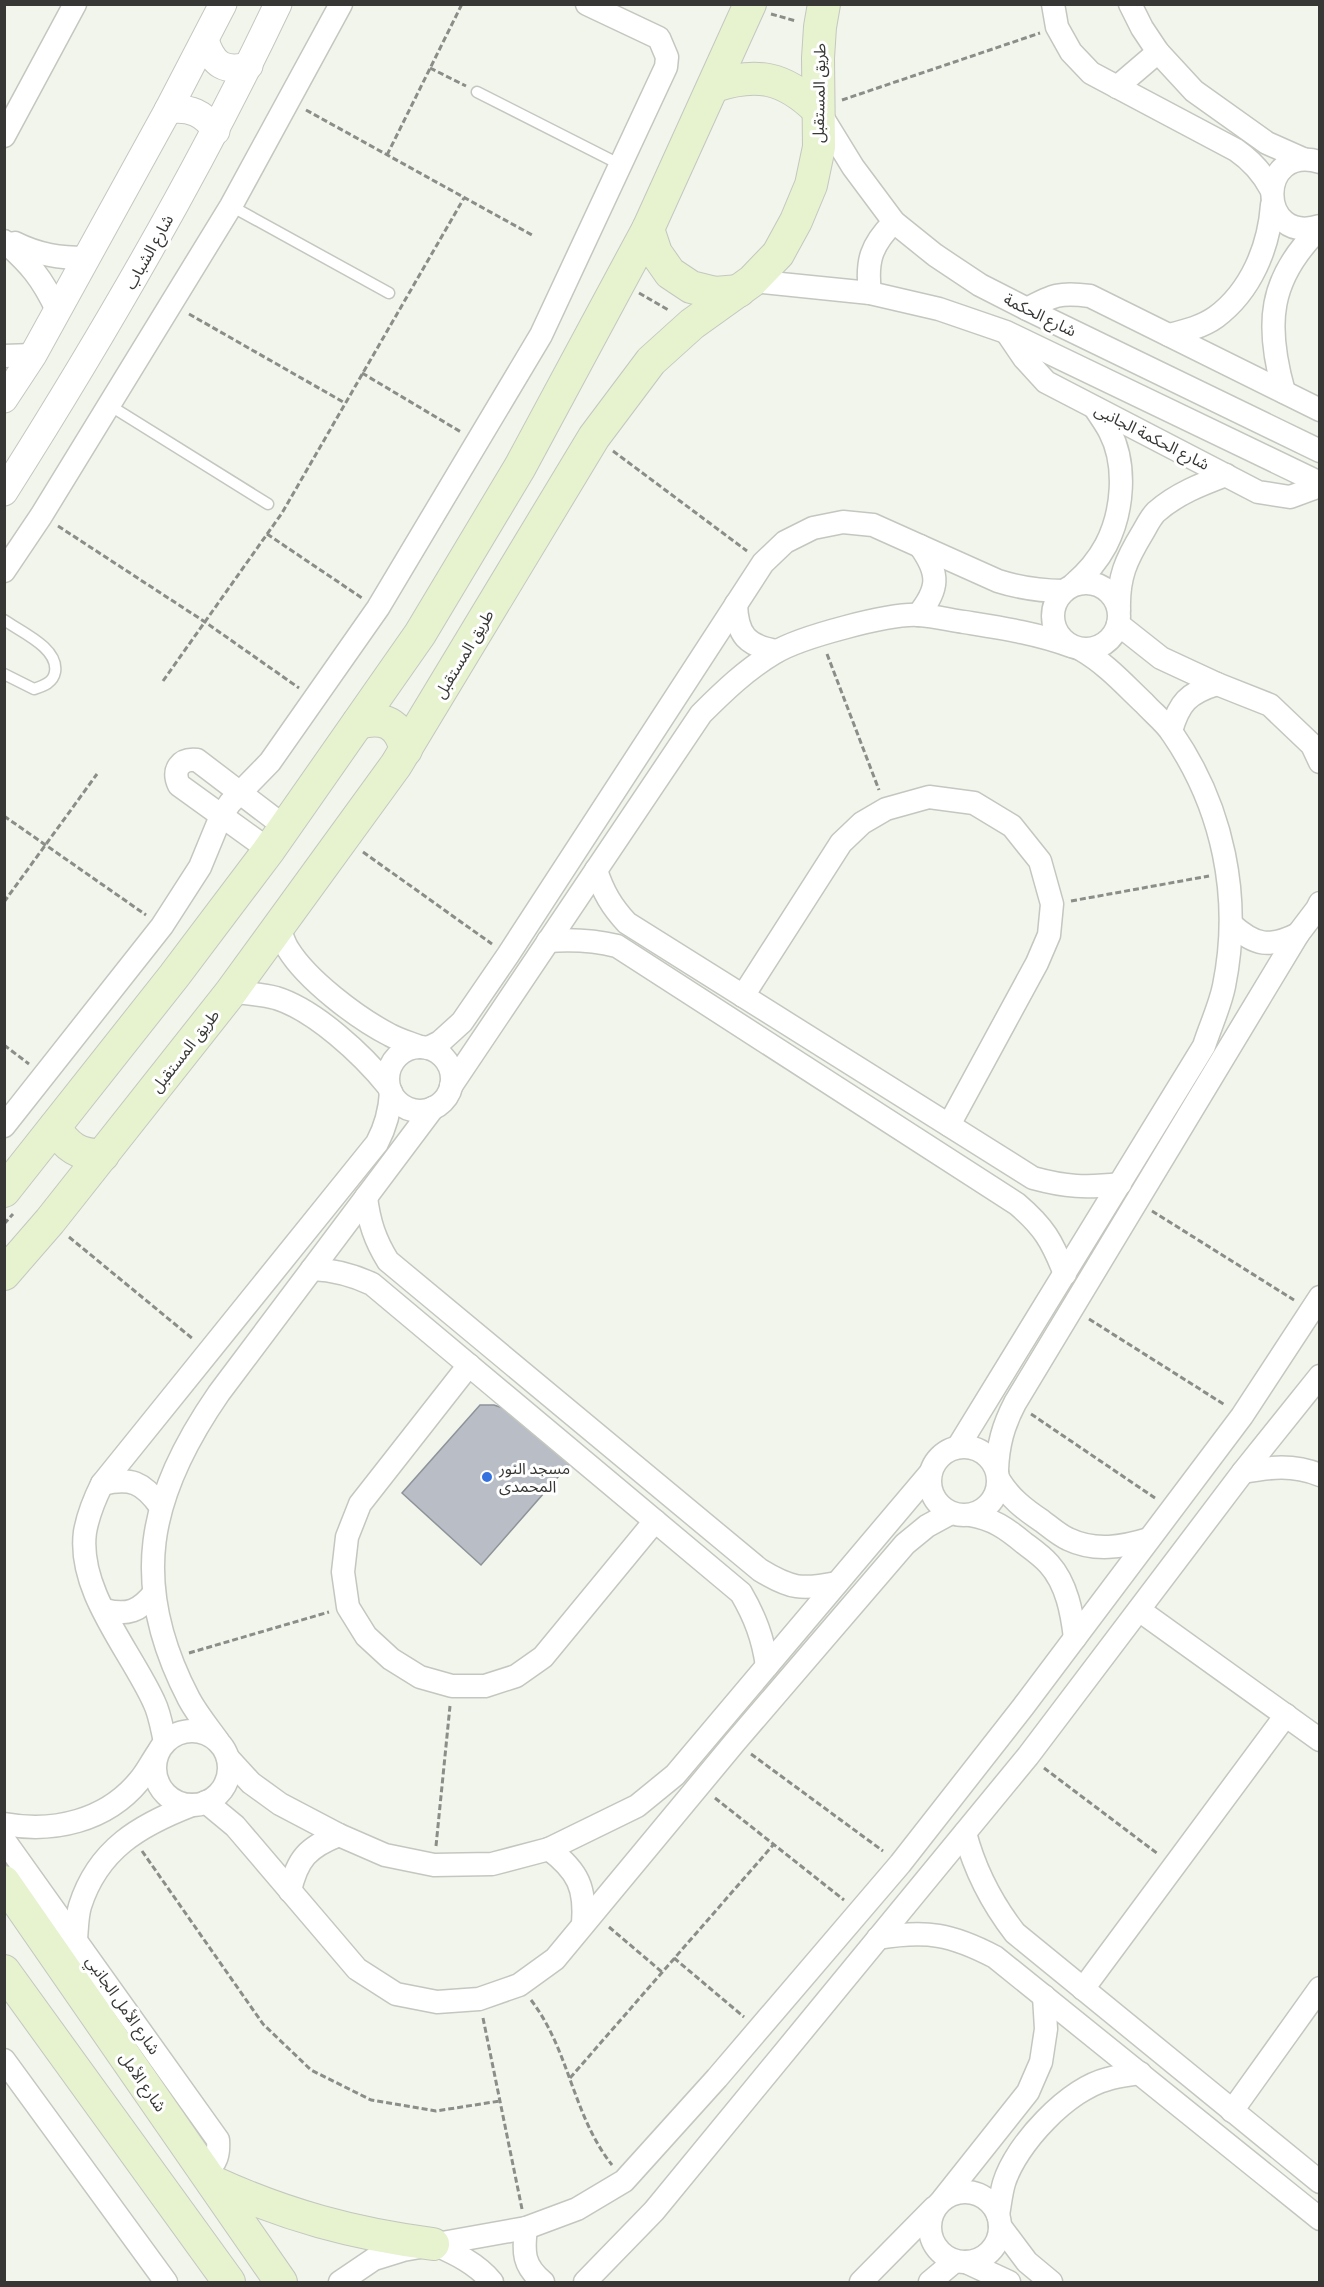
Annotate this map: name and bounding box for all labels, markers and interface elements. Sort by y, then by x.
street label: طريق المستقبل [809,43,830,143]
street label: شارع الشباب [121,211,180,294]
street label: شارع الحكمة [999,289,1079,343]
street label: شارع الحكمة الجانبى [1090,400,1213,477]
street label: طريق المستقبل [430,606,499,702]
street label: طريق المستقبل [147,1006,224,1097]
place label: مسجد النور المحمدى [498,1459,570,1496]
marker: مسجد النور المحمدى [480,1470,494,1484]
street label: شارع الأمل الجانبي [79,1952,164,2060]
street label: شارع الأمل [113,2049,170,2117]

